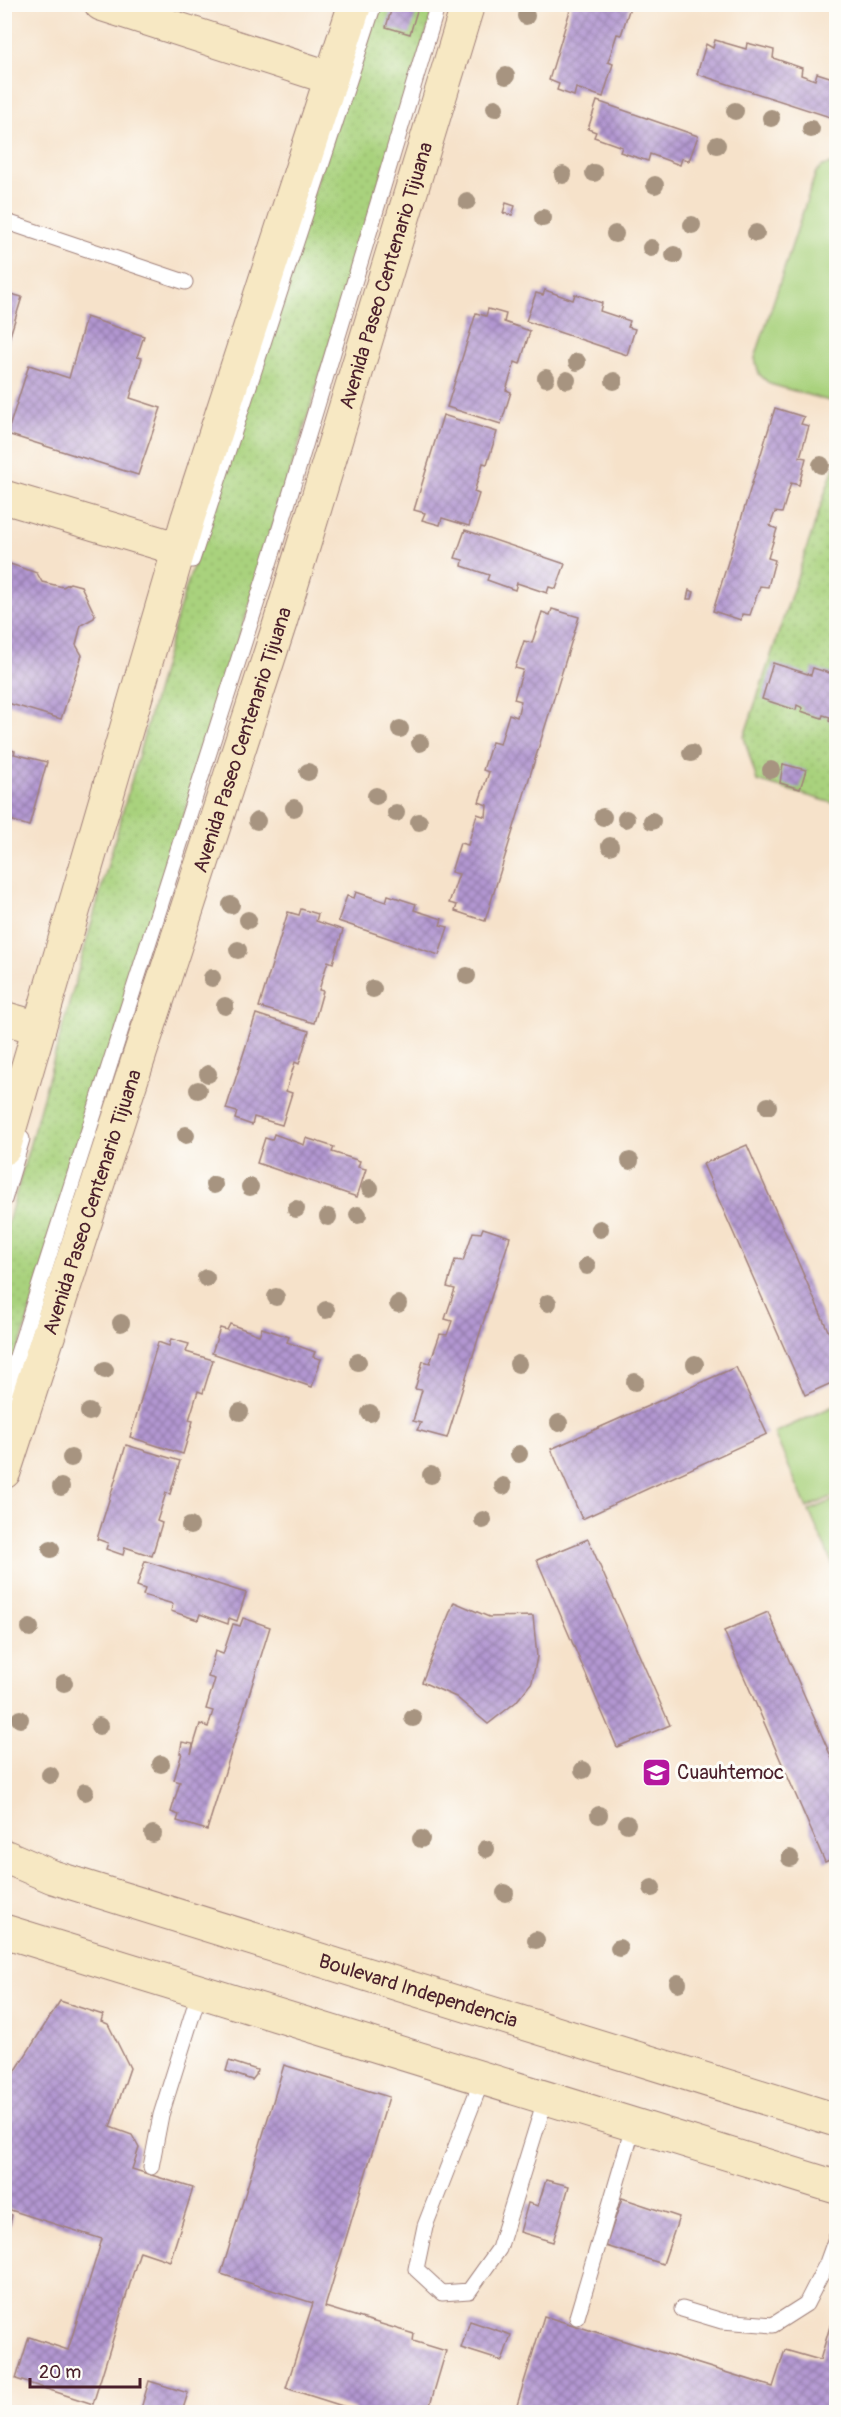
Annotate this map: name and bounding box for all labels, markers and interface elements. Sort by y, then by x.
street label: Avenida Paseo Centenario Tijuana [334,139,438,412]
street label: Avenida Paseo Centenario Tijuana [188,604,297,876]
street label: Avenida Paseo Centenario Tijuana [37,1066,147,1338]
school or university icon: Cuauhtemoc [640,1756,672,1788]
place label: Cuauhtemoc [677,1760,784,1785]
street label: Boulevard Independencia [316,1948,521,2034]
scale bar [30,2351,140,2389]
text: 20 m [39,2361,81,2384]

